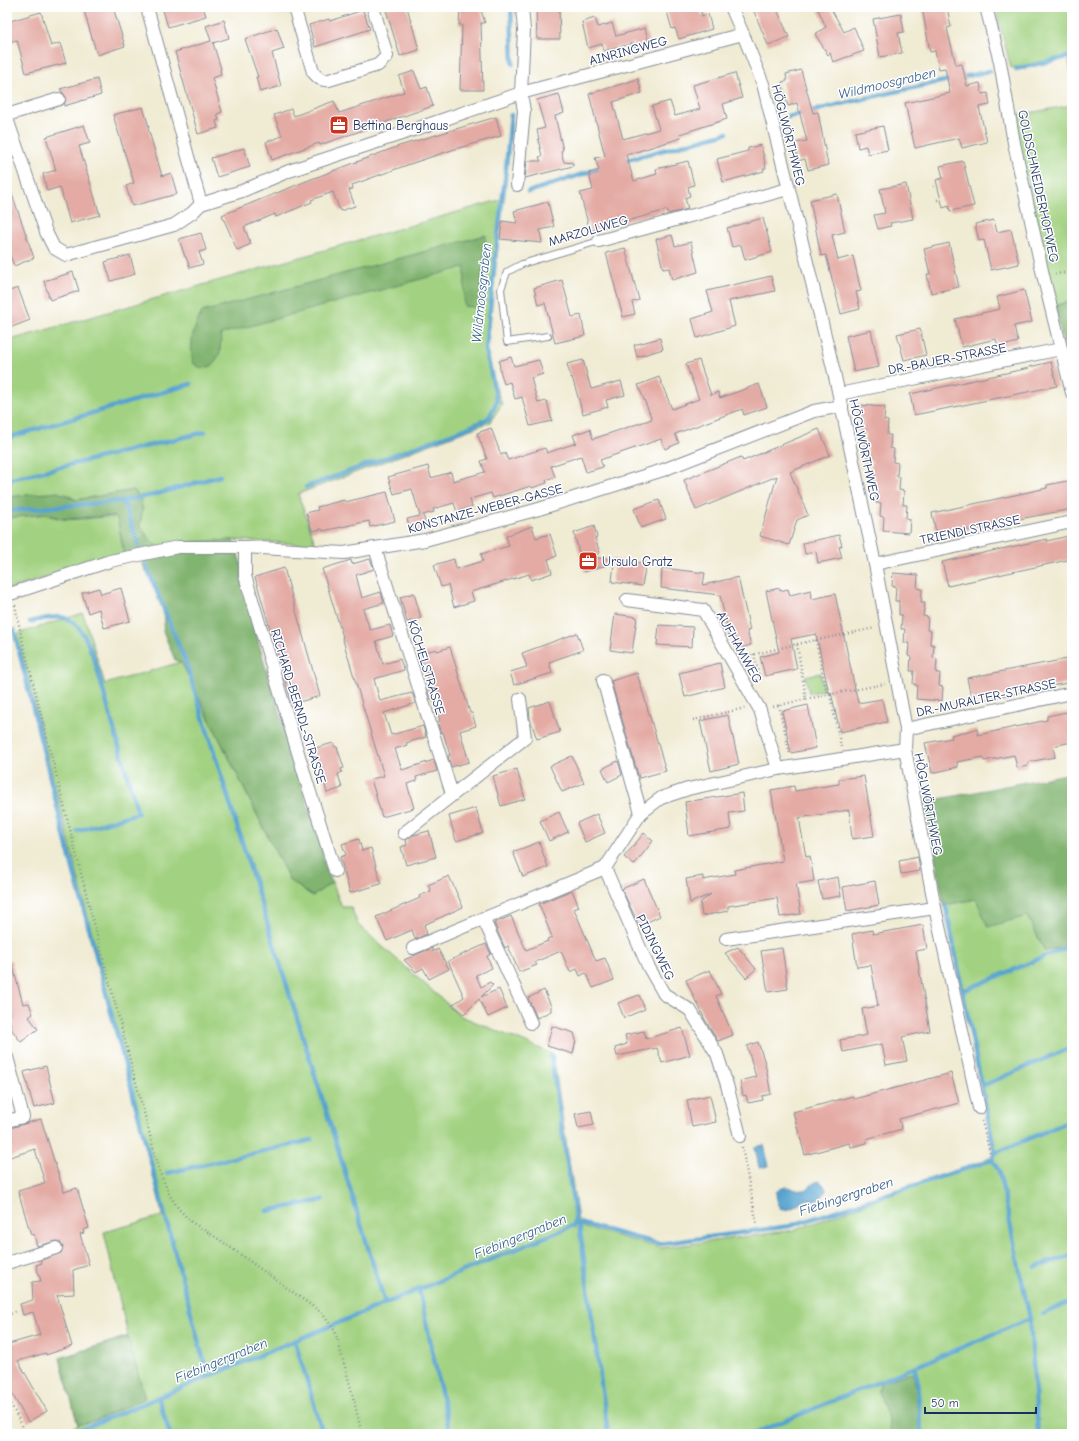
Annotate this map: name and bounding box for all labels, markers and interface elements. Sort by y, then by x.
street label: AINRINGWEG [587,33,669,68]
water label: Wildmoosgraben [836,64,938,103]
street label: HÖGLWÖRTHWEG [769,83,809,187]
street label: GOLDSCHNEIDERHOFWEG [1015,108,1062,264]
office icon: Bettina Berghaus [328,114,350,136]
place label: Bettina Berghaus [353,118,448,133]
street label: MARZOLLWEG [547,212,630,249]
water label: Wildmoosgraben [468,242,495,344]
street label: DR.-BAUER-STRASSE [887,340,1008,377]
street label: HÖGLWÖRTHWEG [846,397,884,503]
street label: KONSTANZE-WEBER-GASSE [406,481,564,536]
street label: TRIENDLSTRASSE [919,512,1022,547]
office icon: Ursula Gratz [577,550,599,572]
place label: Ursula Gratz [602,554,673,569]
street label: AUFHAMWEG [714,609,766,686]
street label: KÖCHELSTRASSE [405,618,449,716]
street label: RICHARD-BERNDL-STRASSE [268,627,329,786]
street label: DR.-MURALTER-STRASSE [915,675,1058,720]
street label: HÖGLWÖRTHWEG [911,751,947,857]
street label: PIDINGWEG [633,912,678,983]
water label: Fiebingergraben [797,1173,896,1220]
water label: Fiebingergraben [471,1210,569,1263]
water label: Fiebingergraben [172,1334,270,1387]
scale bar [925,1389,1036,1415]
text: 50 m [931,1396,959,1410]

